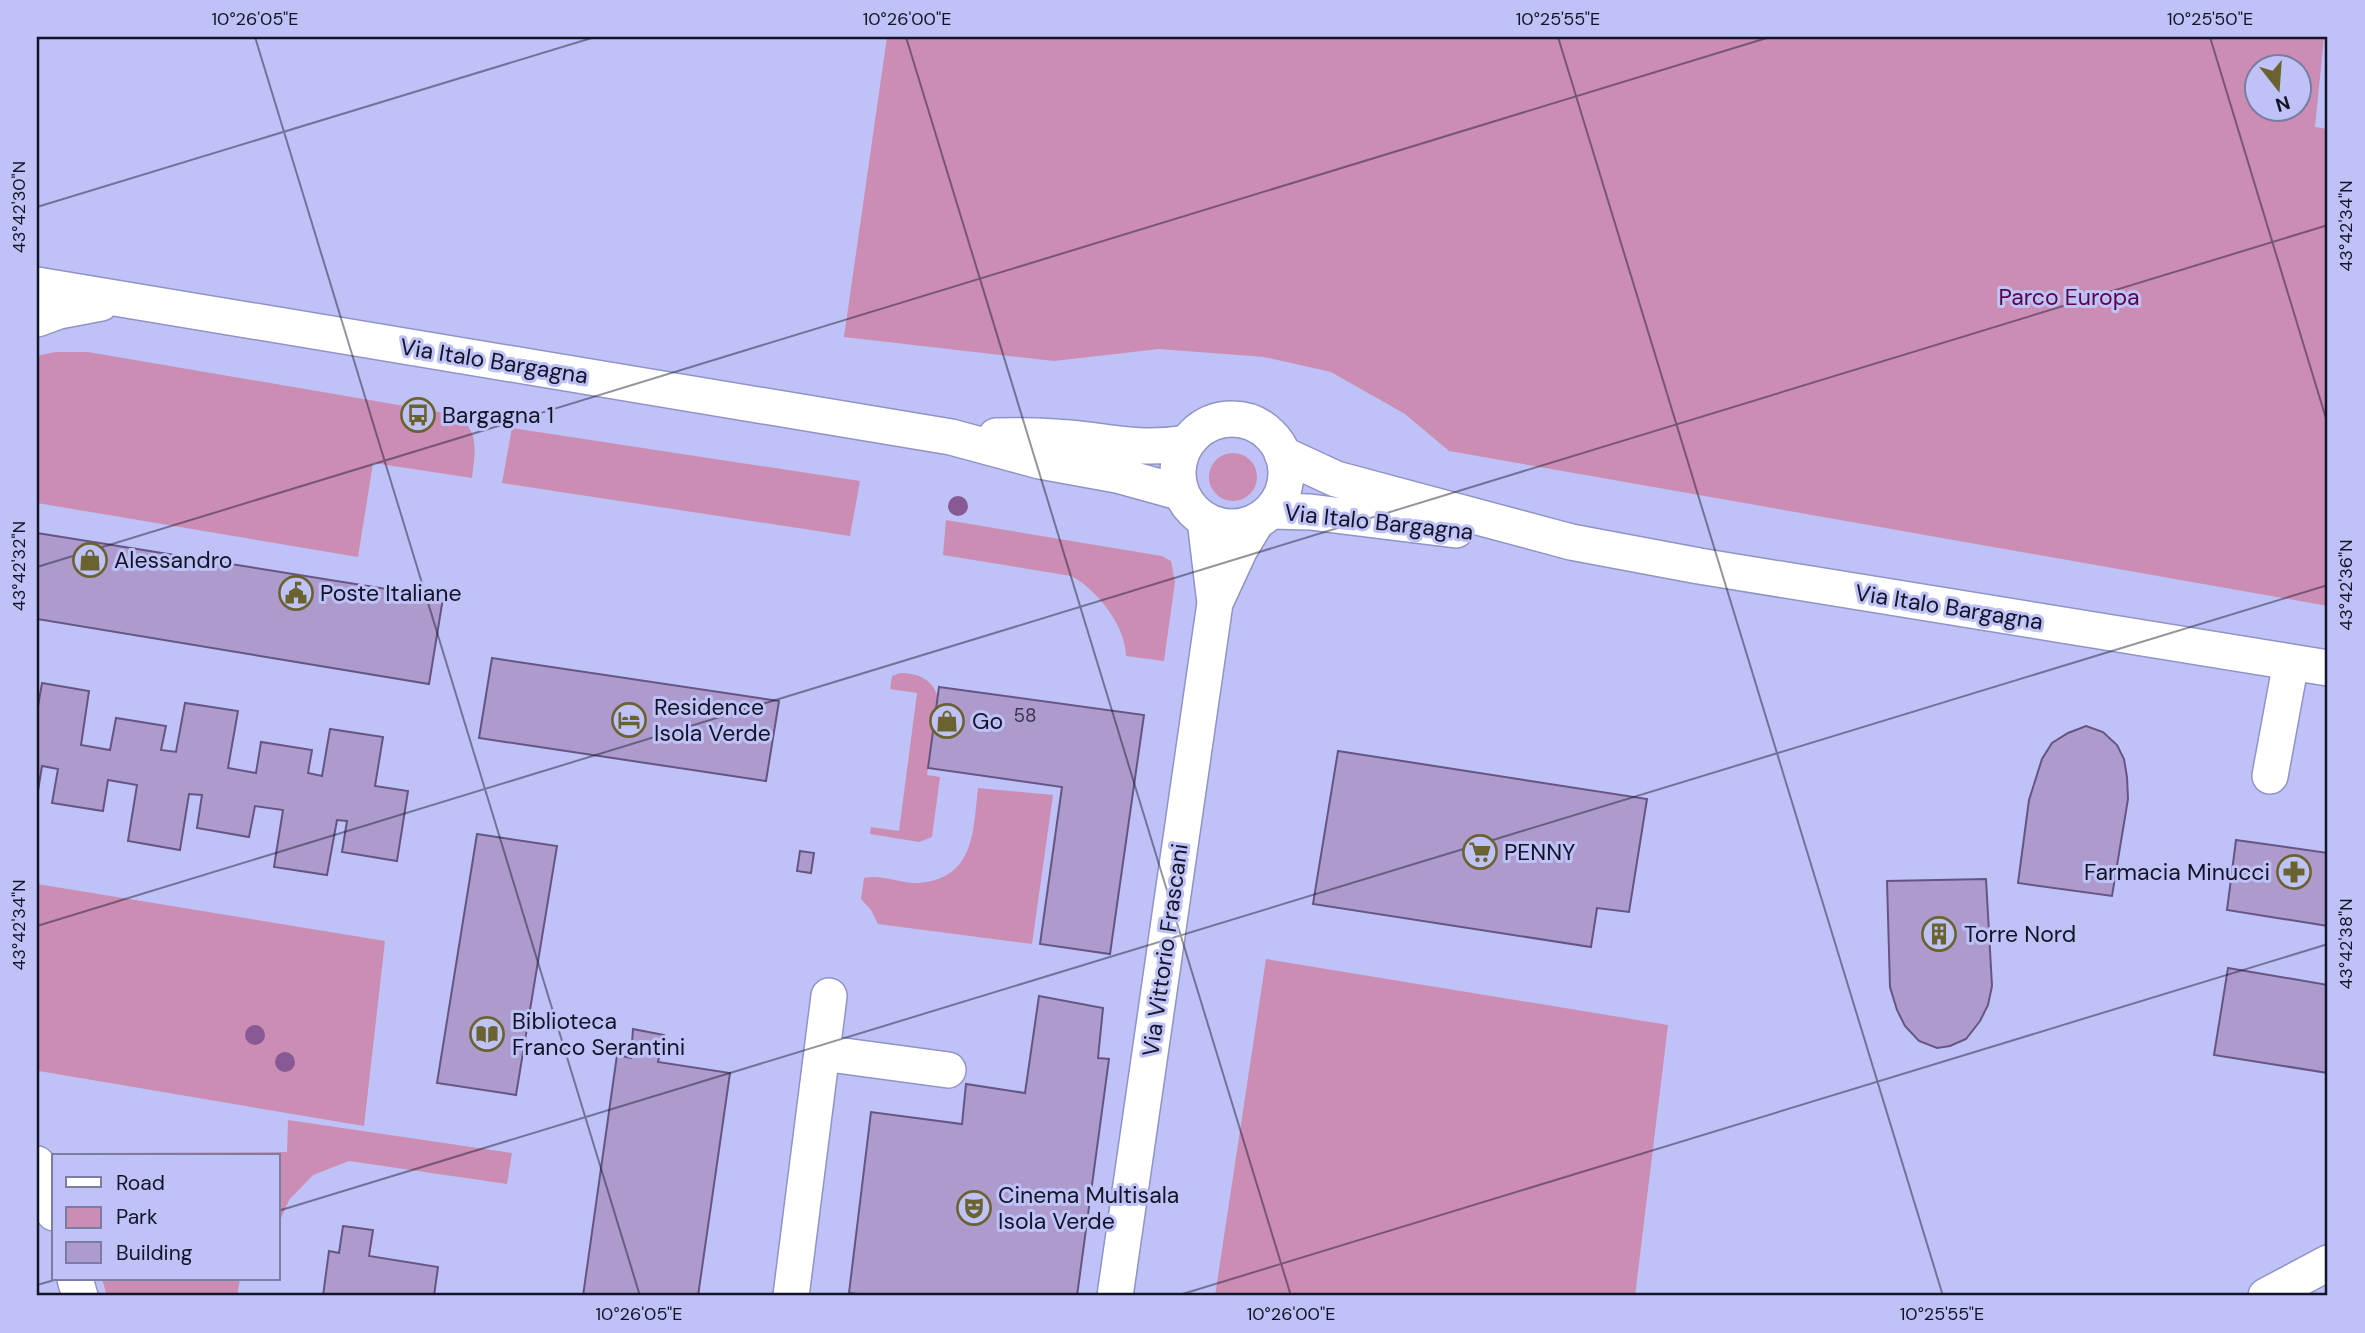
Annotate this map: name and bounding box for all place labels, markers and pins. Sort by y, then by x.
bus stop icon: Bargagna 1 [399,396,437,434]
place label: Bargagna 1 [442,400,554,430]
shop icon: Alessandro [71,541,109,579]
place label: Alessandro [114,545,232,575]
public building icon: Poste Italiane [277,574,315,612]
place label: Poste Italiane [320,578,462,608]
place label: Residence Isola Verde [654,692,771,748]
hotel icon: Residence Isola Verde [610,701,648,739]
shop icon: Go [928,702,966,740]
place label: Go [972,706,1003,736]
supermarket icon: PENNY [1461,833,1499,871]
place label: PENNY [1504,837,1575,867]
pharmacy icon: Farmacia Minucci [2275,853,2313,891]
place label: Farmacia Minucci [2084,857,2270,887]
building icon: Torre Nord [1920,915,1958,953]
place label: Torre Nord [1964,919,2076,949]
place label: Biblioteca Franco Serantini [512,1006,685,1062]
library icon: Biblioteca Franco Serantini [468,1015,506,1053]
place label: Cinema Multisala Isola Verde [998,1180,1179,1236]
theatre icon: Cinema Multisala Isola Verde [955,1189,993,1227]

